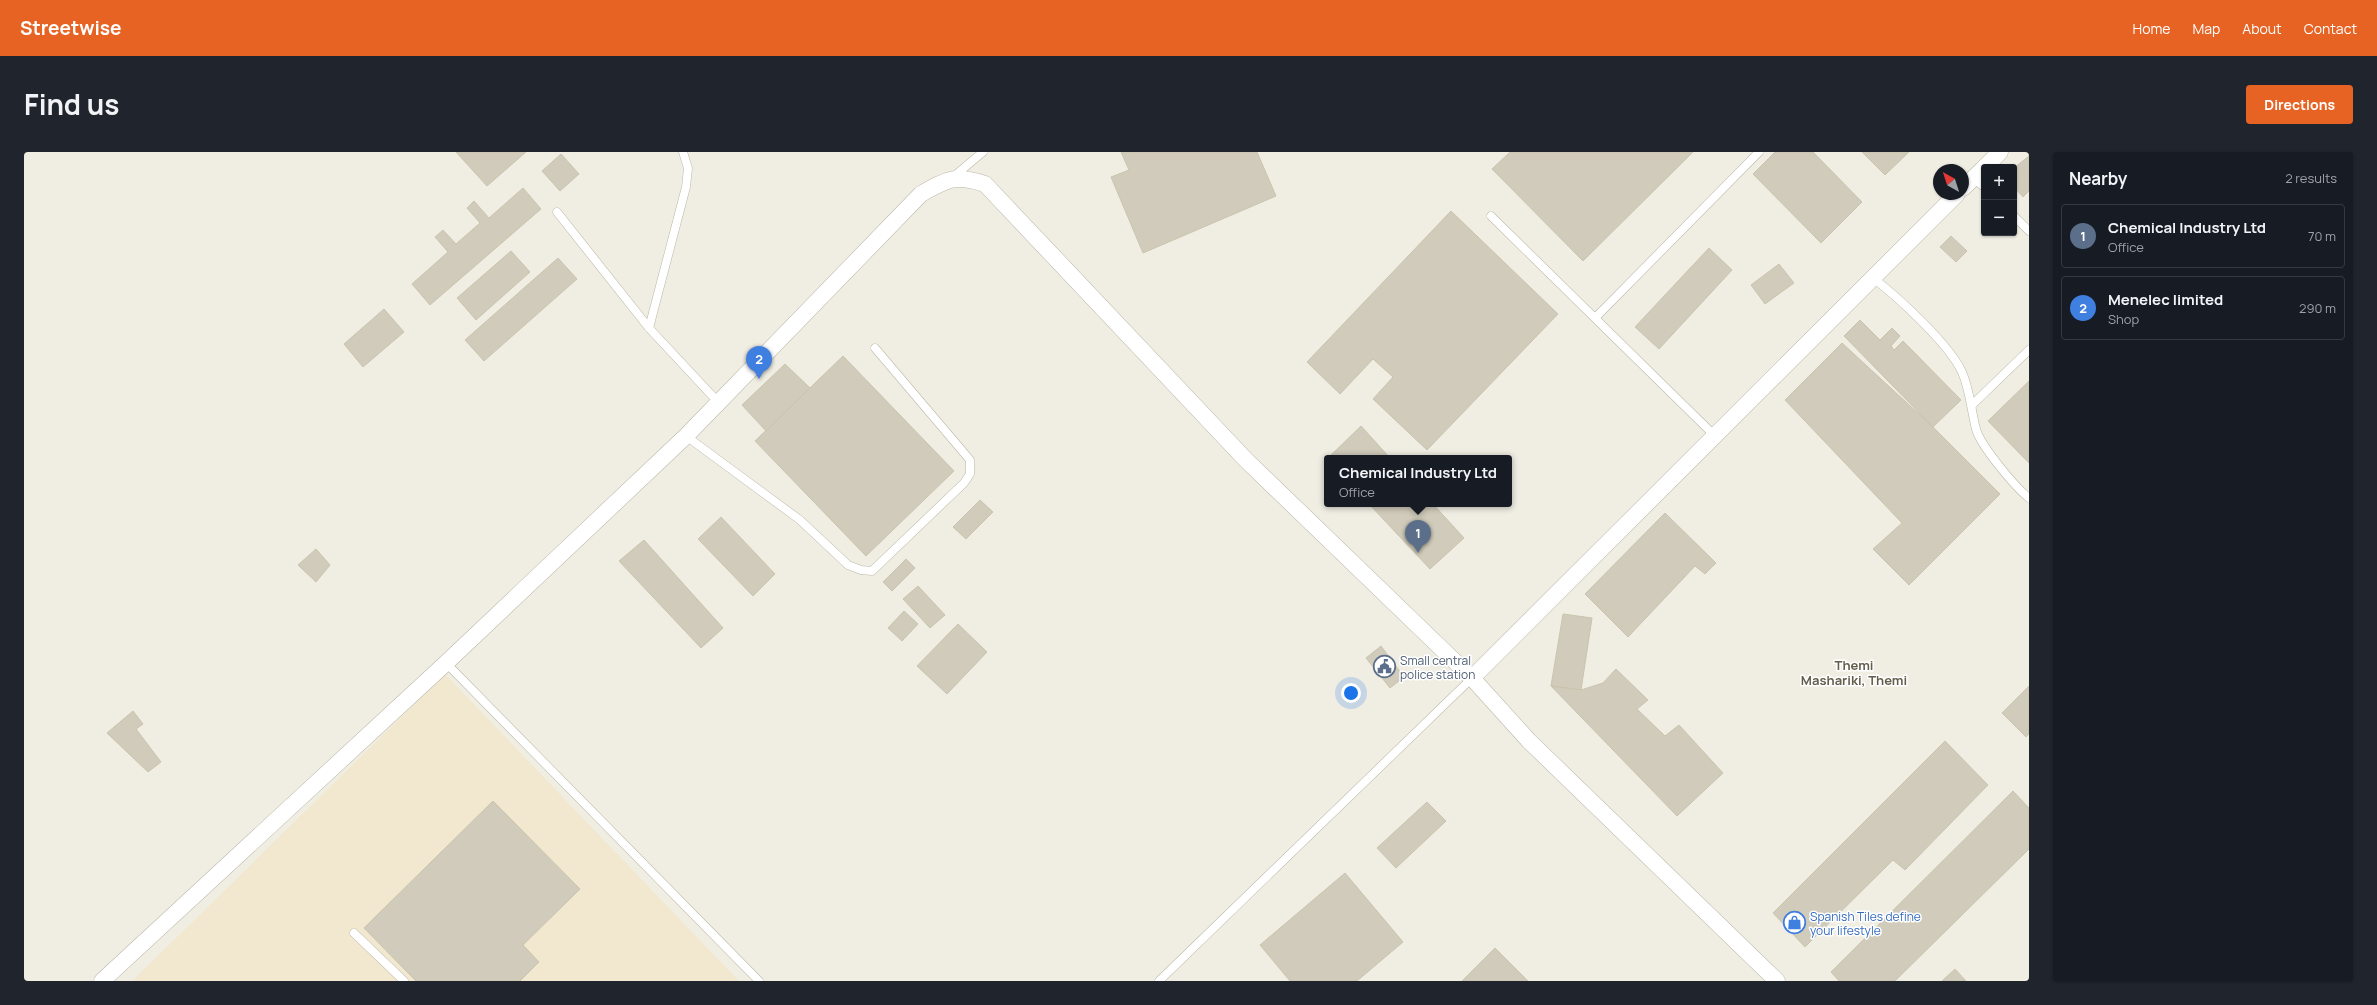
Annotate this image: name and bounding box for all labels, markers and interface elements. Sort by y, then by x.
text: Streetwise [20,15,122,41]
text: Home [2133,19,2170,38]
text: Map [2192,19,2220,38]
text: About [2242,19,2282,38]
text: Contact [2304,19,2357,38]
text: Find us [24,85,119,123]
button: Directions [2246,85,2353,124]
north arrow [1933,164,1969,200]
map controls [1981,164,2017,236]
button: + [1981,164,2017,200]
text: Nearby [2069,167,2127,190]
text: 2 results [2285,169,2337,187]
button: − [1981,200,2017,236]
text: Chemical Industry Ltd [2108,217,2266,238]
text: 1 [2080,227,2086,245]
text: 70 m [2308,227,2336,245]
text: Office [2108,238,2144,256]
text: Menelec limited [2108,289,2223,310]
text: 2 [2079,299,2087,317]
text: 290 m [2299,299,2336,317]
text: Shop [2108,310,2139,328]
pin: 2 [746,346,772,379]
popup [1324,455,1512,507]
text: Chemical Industry Ltd [1339,462,1497,483]
text: Office [1339,483,1375,501]
pin: 1 [1405,520,1431,553]
place label: Small central police station [1400,652,1475,683]
public building icon: Small central police station [1372,654,1398,680]
district label: Themi Mashariki, Themi [1801,656,1907,689]
your location [1341,683,1361,703]
place label: Spanish Tiles define your lifestyle [1810,908,1921,939]
shop icon: Spanish Tiles define your lifestyle [1781,910,1807,936]

